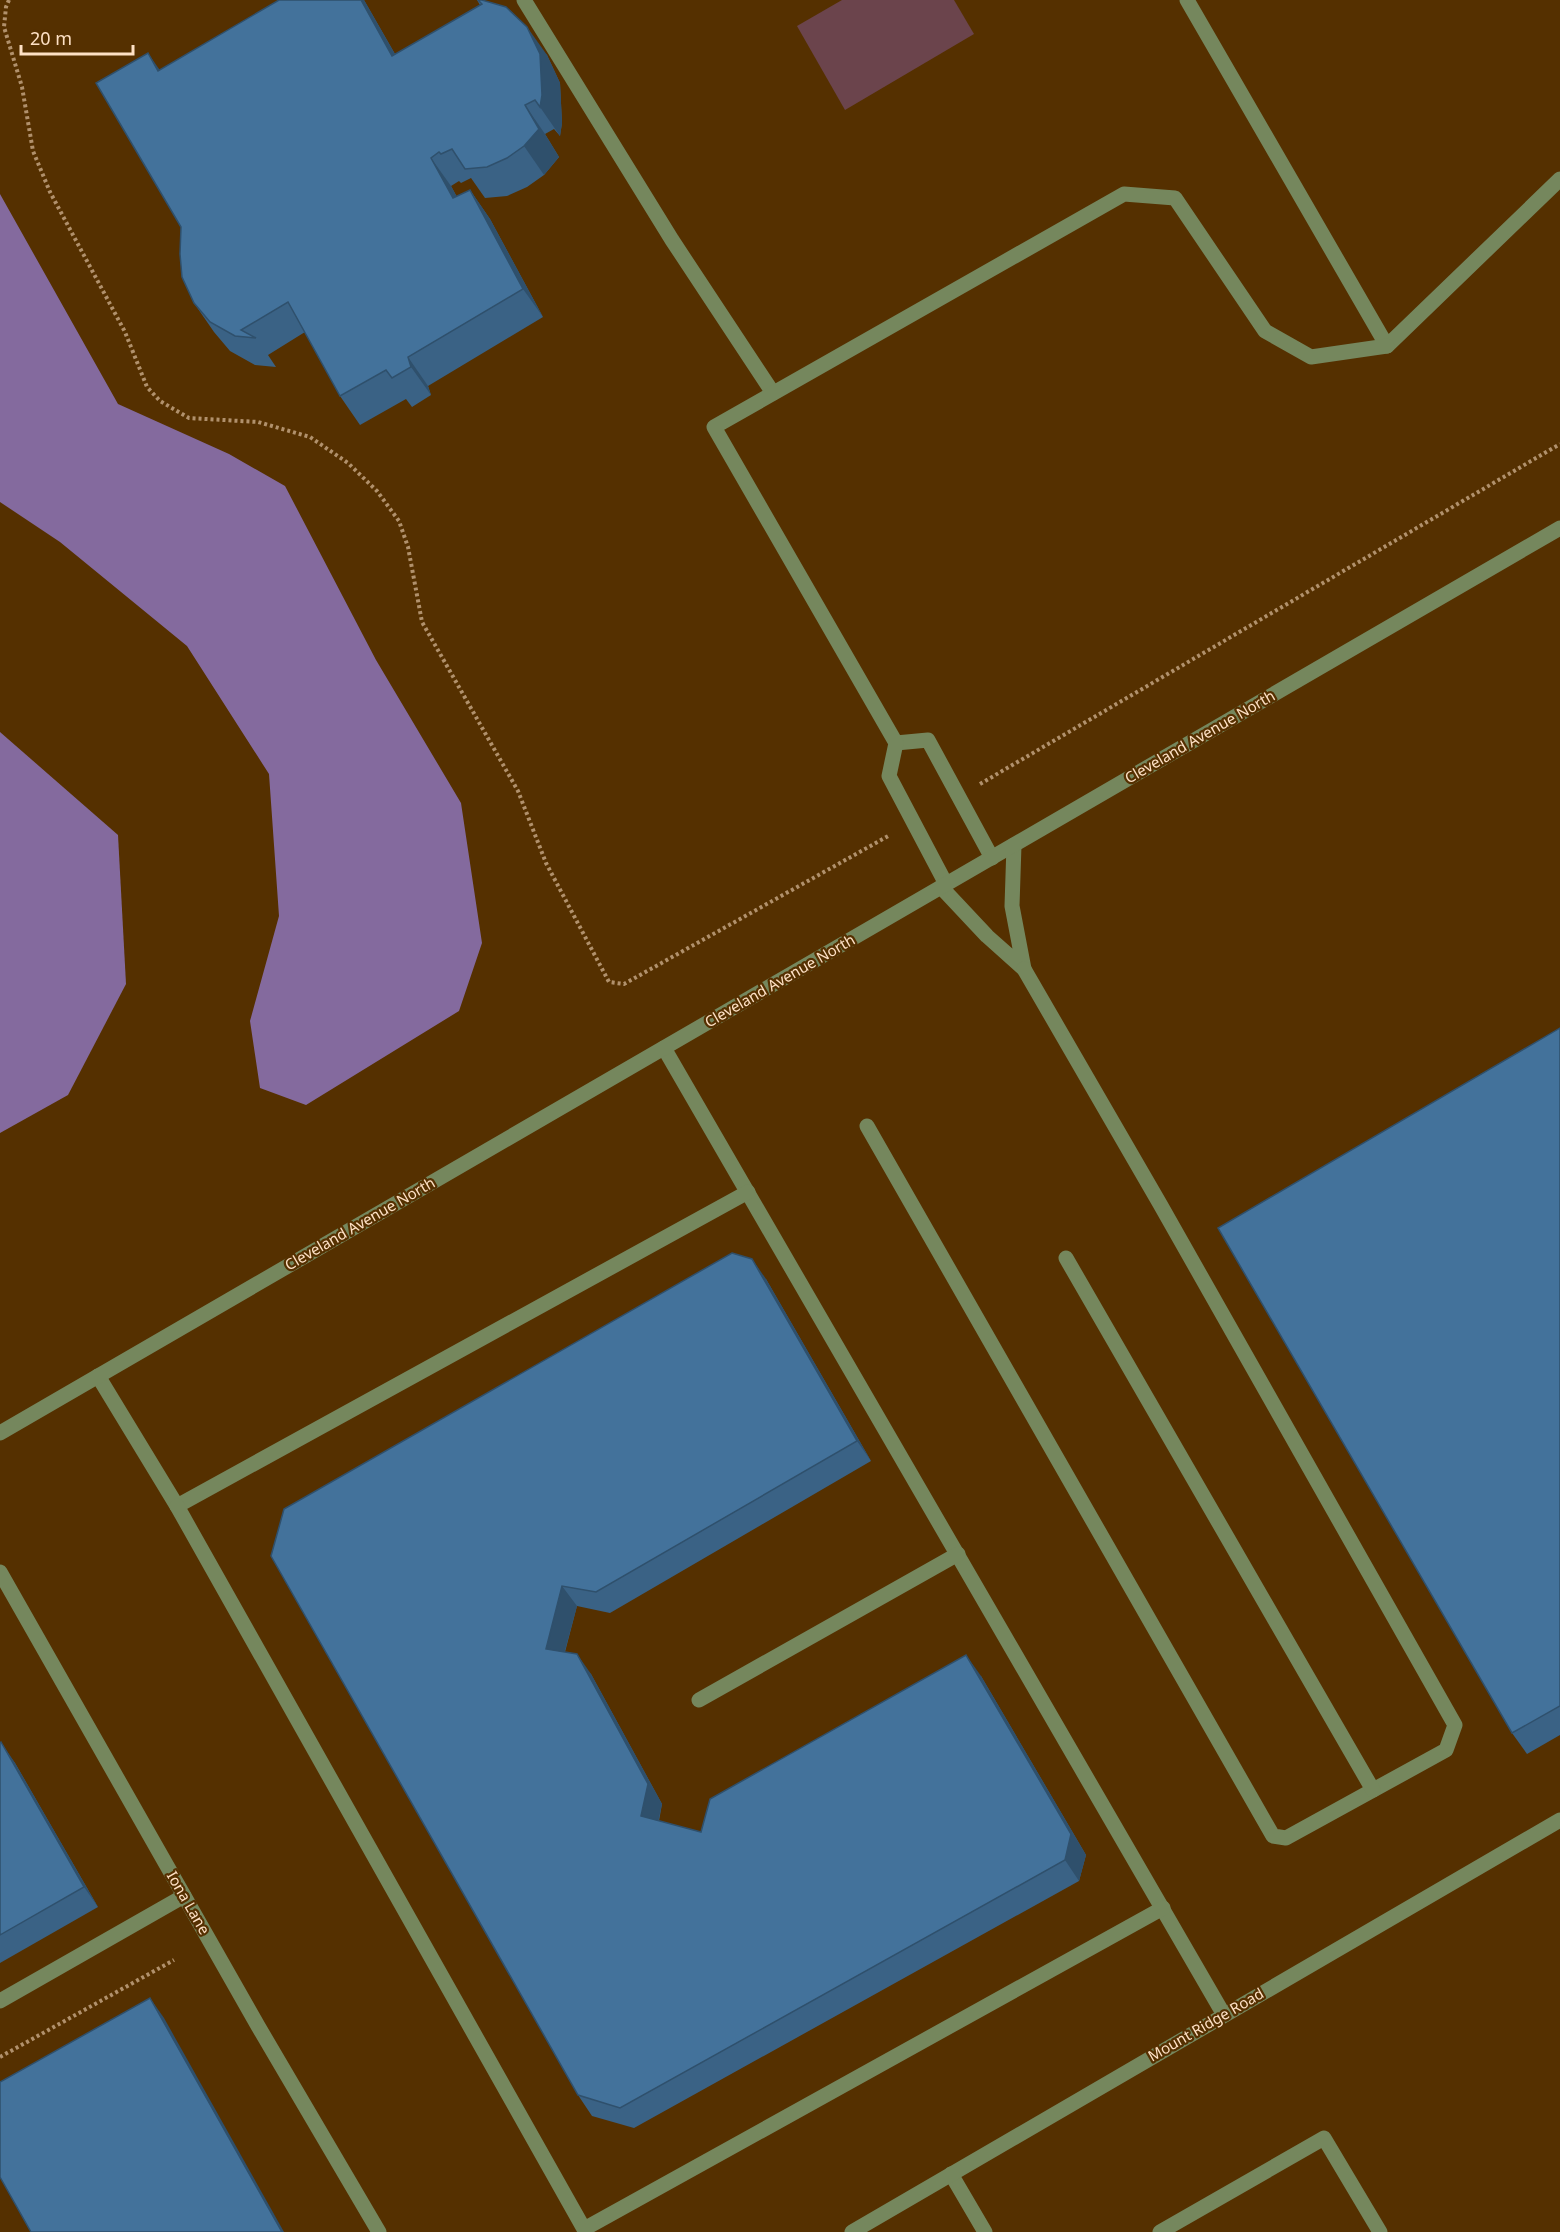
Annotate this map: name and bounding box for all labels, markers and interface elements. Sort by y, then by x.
scale bar [21,18,134,56]
text: 20 m [30,26,72,50]
street label: Cleveland Avenue North [1121,685,1278,787]
street label: Cleveland Avenue North [701,929,858,1031]
street label: Cleveland Avenue North [281,1172,438,1274]
street label: Iona Lane [163,1867,215,1938]
street label: Mount Ridge Road [1144,1983,1267,2065]

